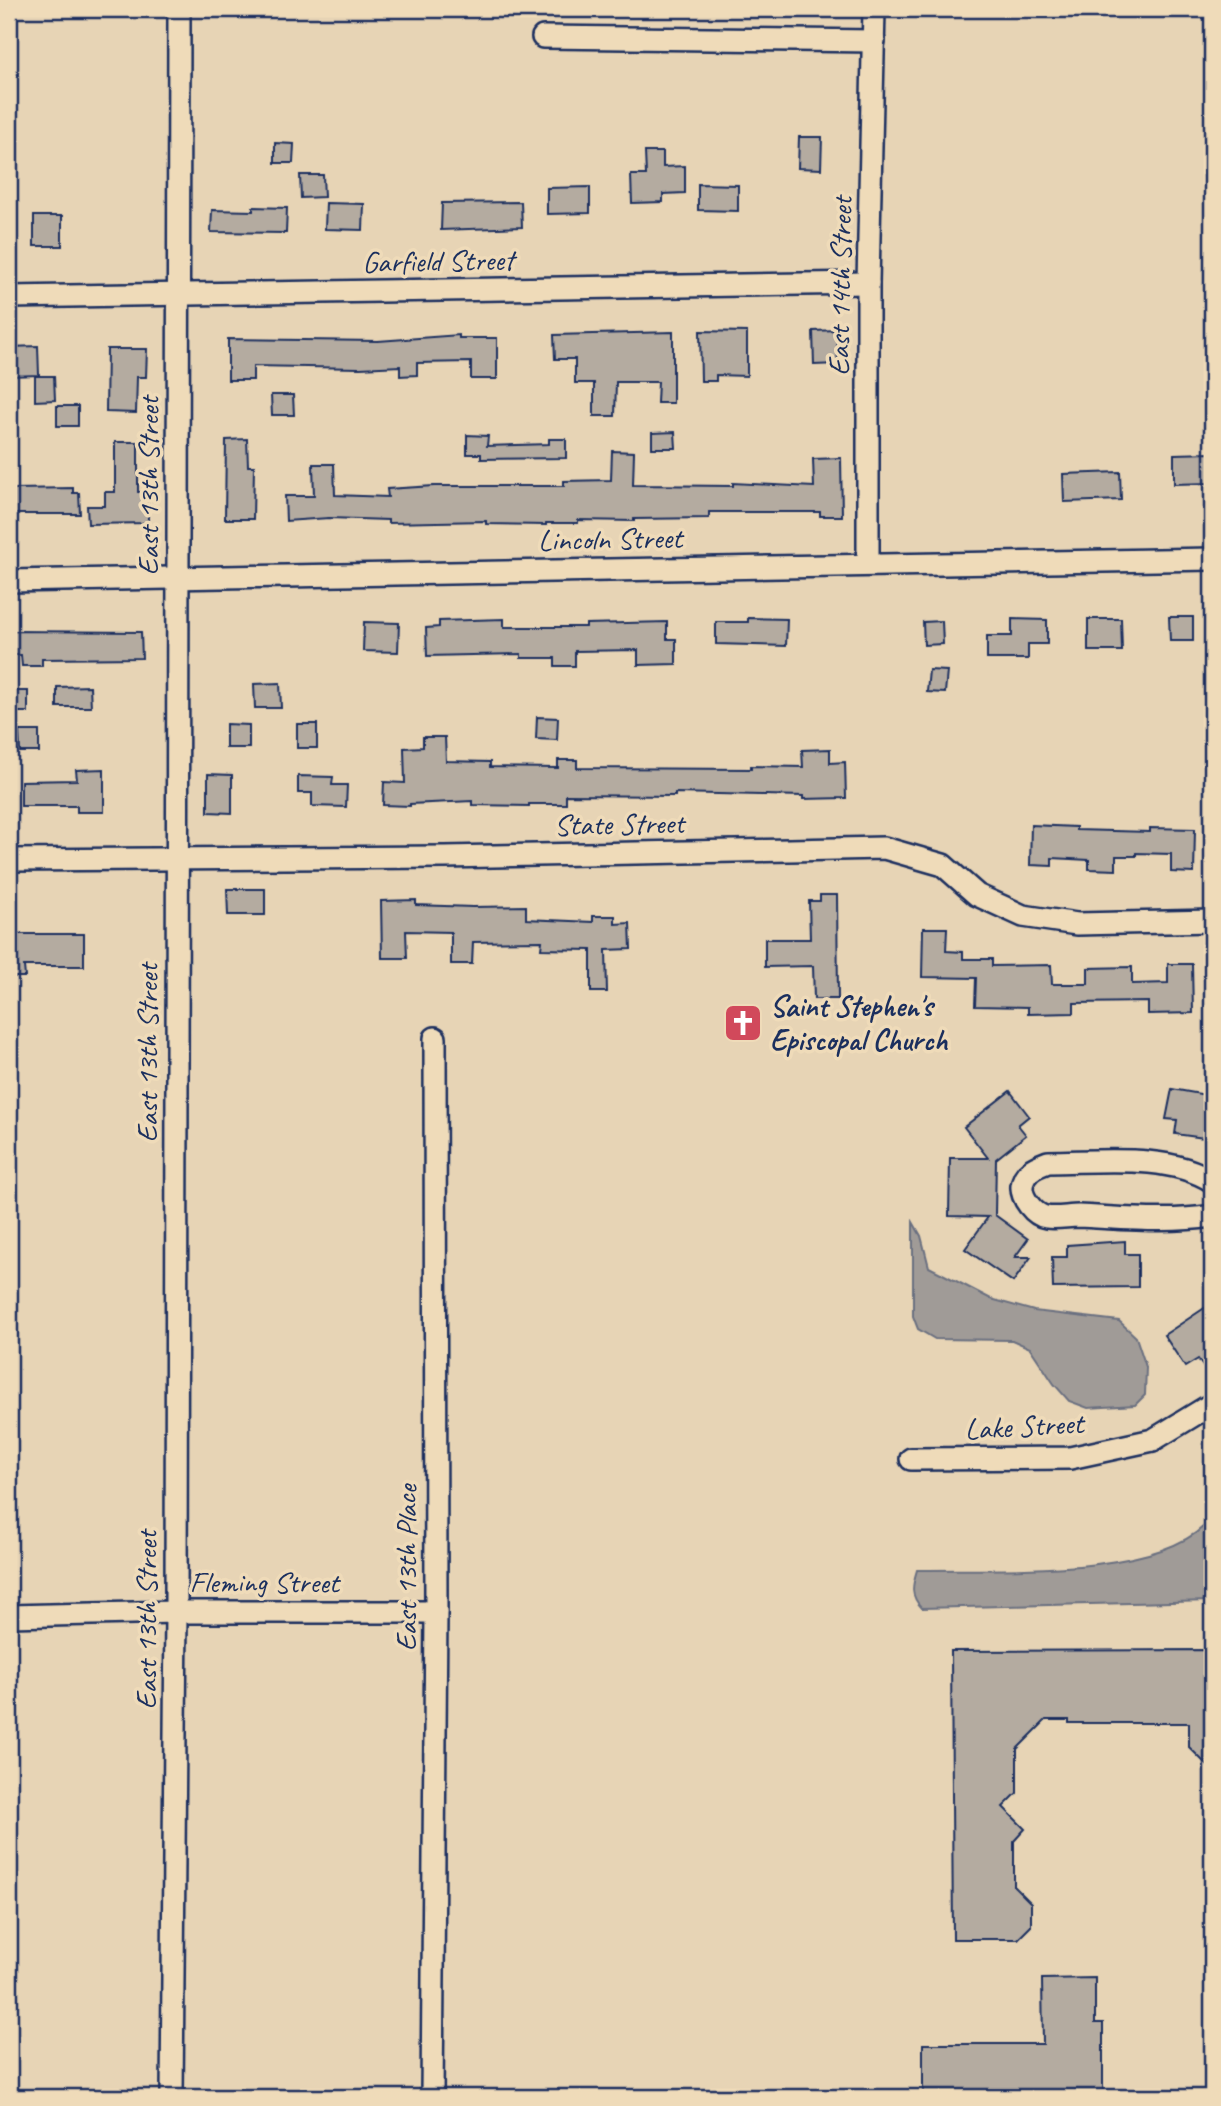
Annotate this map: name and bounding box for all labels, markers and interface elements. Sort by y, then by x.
street label: East 14th Street [819,193,861,376]
street label: Garfield Street [362,241,518,281]
street label: East 13th Street [129,393,167,575]
street label: Lincoln Street [538,519,685,559]
street label: State Street [554,804,687,844]
street label: East 13th Street [128,960,166,1142]
place label: Saint Stephen's Episcopal Church [770,987,948,1059]
church icon: Saint Stephen's Episcopal Church [722,1002,764,1044]
street label: Lake Street [964,1404,1087,1448]
street label: East 13th Place [387,1482,425,1651]
street label: East 13th Street [127,1527,165,1709]
street label: Fleming Street [189,1563,342,1601]

